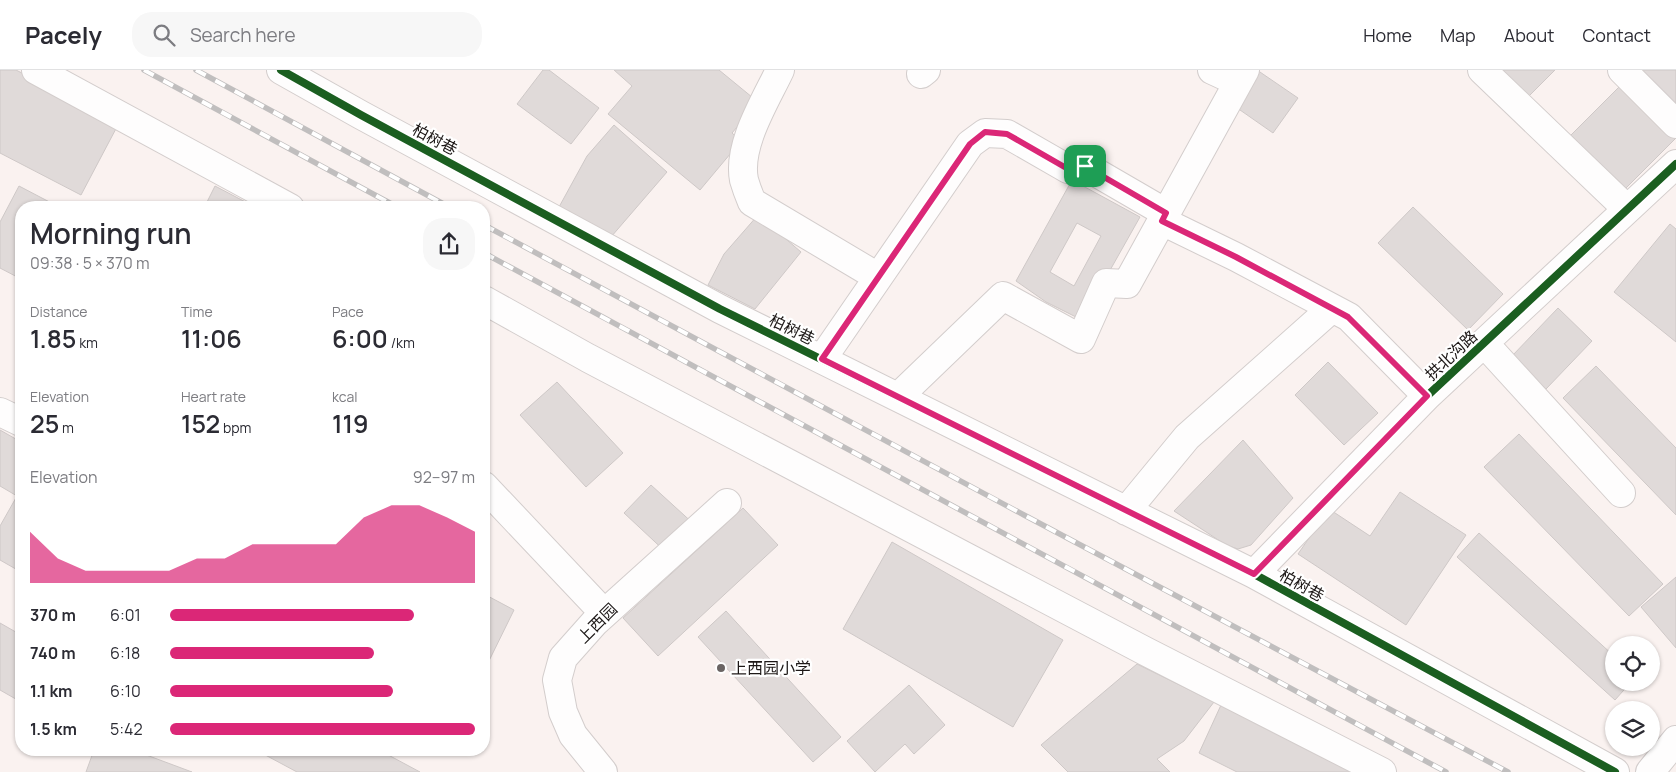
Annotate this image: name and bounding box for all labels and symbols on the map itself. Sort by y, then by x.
street label: 柏树巷 [409,118,461,160]
pin [1064,145,1106,187]
street label: 柏树巷 [766,309,818,349]
street label: 拱北沟路 [1420,325,1482,385]
street label: 柏树巷 [1276,564,1328,606]
street label: 上西园 [572,598,622,648]
place label: 上西园小学 [731,657,811,679]
marker: 上西园小学 [715,662,727,674]

